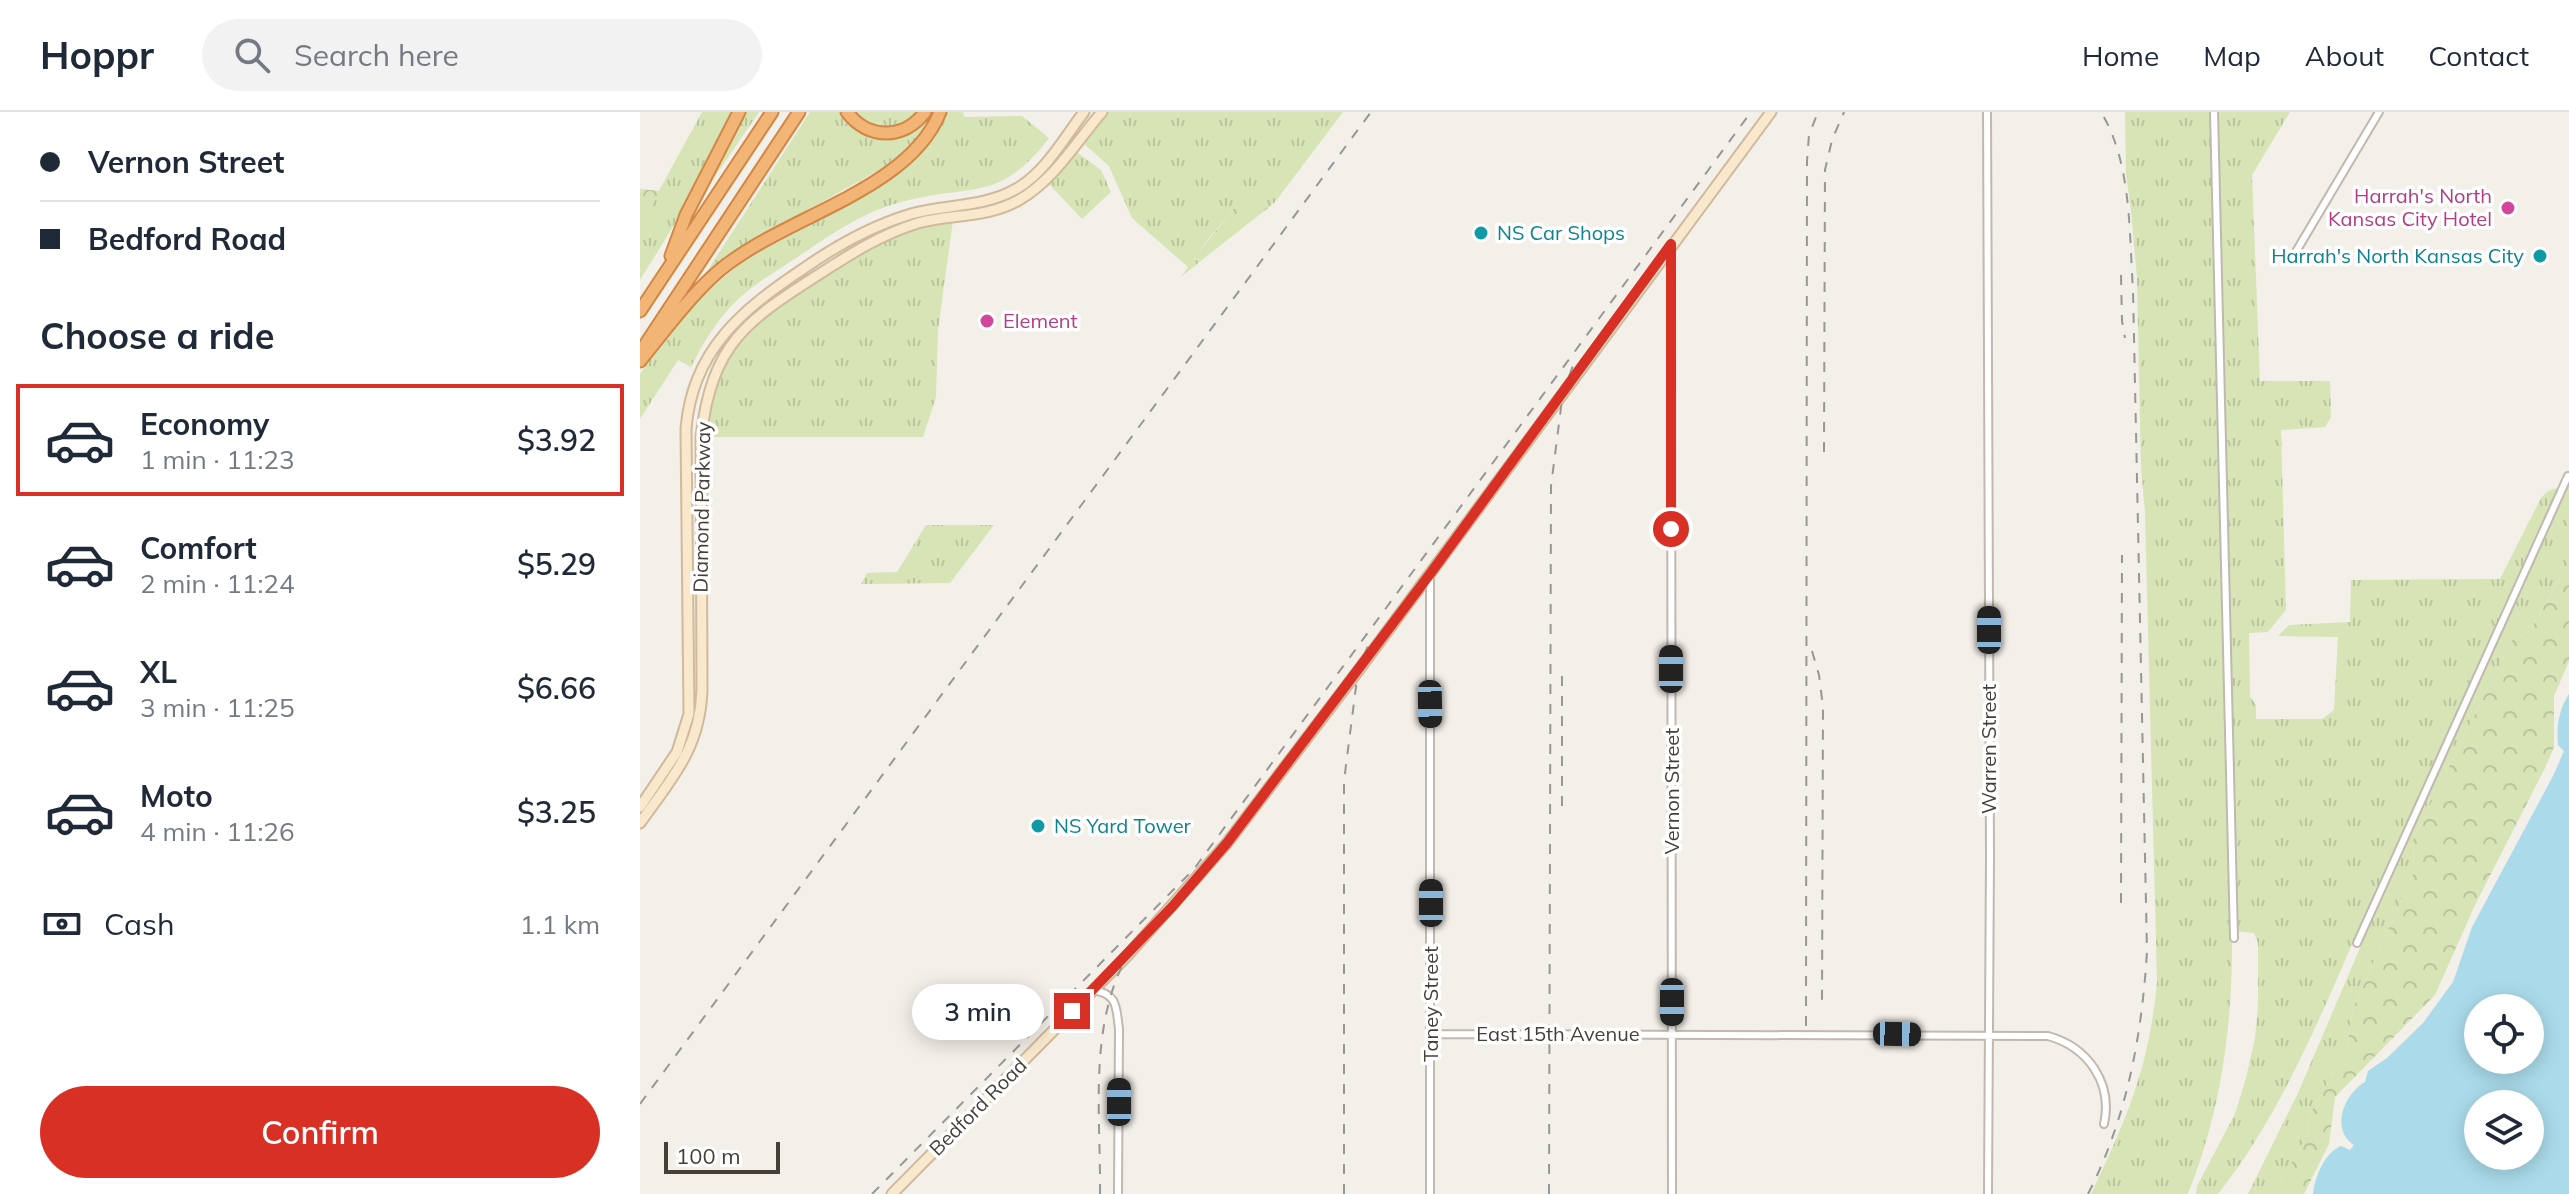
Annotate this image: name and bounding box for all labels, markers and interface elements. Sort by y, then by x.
search box [202,19,762,91]
text: Hoppr [40,31,154,79]
icon: search [230,33,274,77]
text: Search here [294,36,459,74]
text: Home [2082,38,2159,73]
text: Map [2203,38,2261,73]
text: About [2305,38,2384,73]
text: Contact [2428,38,2529,73]
text: Vernon Street [88,143,284,181]
place label: Harrah's North Kansas City Hotel [2328,183,2492,231]
marker: Harrah's North Kansas City Hotel [2499,199,2517,217]
text: Bedford Road [88,220,286,258]
place label: NS Car Shops [1497,220,1625,245]
marker: NS Car Shops [1472,224,1490,242]
place label: Harrah's North Kansas City [2271,243,2524,268]
marker: Harrah's North Kansas City [2531,247,2549,265]
place label: Element [1003,308,1078,333]
marker: Element [978,312,996,330]
text: Choose a ride [40,313,274,358]
icon: car [44,404,116,476]
text: Economy [140,405,269,443]
text: $3.92 [517,421,596,459]
street label: Diamond Parkway [688,421,715,593]
text: 1 min · 11:23 [140,443,295,476]
route start [1653,511,1689,547]
icon: car [44,528,116,600]
text: Comfort [140,529,257,567]
text: $5.29 [517,545,596,583]
text: 2 min · 11:24 [140,567,295,600]
car [1977,606,2001,654]
car [1659,645,1683,693]
icon: car [44,652,116,724]
text: XL [140,653,177,691]
text: $6.66 [517,669,596,707]
car [1418,680,1442,728]
street label: Warren Street [1976,684,2001,814]
text: 3 min · 11:25 [140,691,295,724]
street label: Vernon Street [1659,728,1684,854]
icon: car [44,776,116,848]
text: Moto [140,777,213,815]
text: $3.25 [517,793,596,831]
place label: NS Yard Tower [1054,813,1192,838]
text: 4 min · 11:26 [140,815,295,848]
marker: NS Yard Tower [1029,817,1047,835]
car [1419,879,1443,927]
icon: cash [40,902,84,946]
text: Cash [104,905,175,943]
text: 1.1 km [520,908,600,941]
street label: Taney Street [1418,946,1443,1062]
car [1660,978,1684,1026]
callout: 3 min [912,983,1044,1039]
route end [1054,993,1090,1029]
map controls [2464,994,2544,1170]
button: locate [2464,994,2544,1074]
text: 3 min [944,995,1012,1028]
street label: East 15th Avenue [1476,1021,1640,1046]
car [1873,1022,1921,1046]
street label: Bedford Road [924,1053,1032,1161]
car [1107,1078,1131,1126]
button: Confirm [40,1086,600,1178]
button: layers [2464,1090,2544,1170]
scale bar [664,1138,780,1174]
text: 100 m [676,1142,741,1170]

